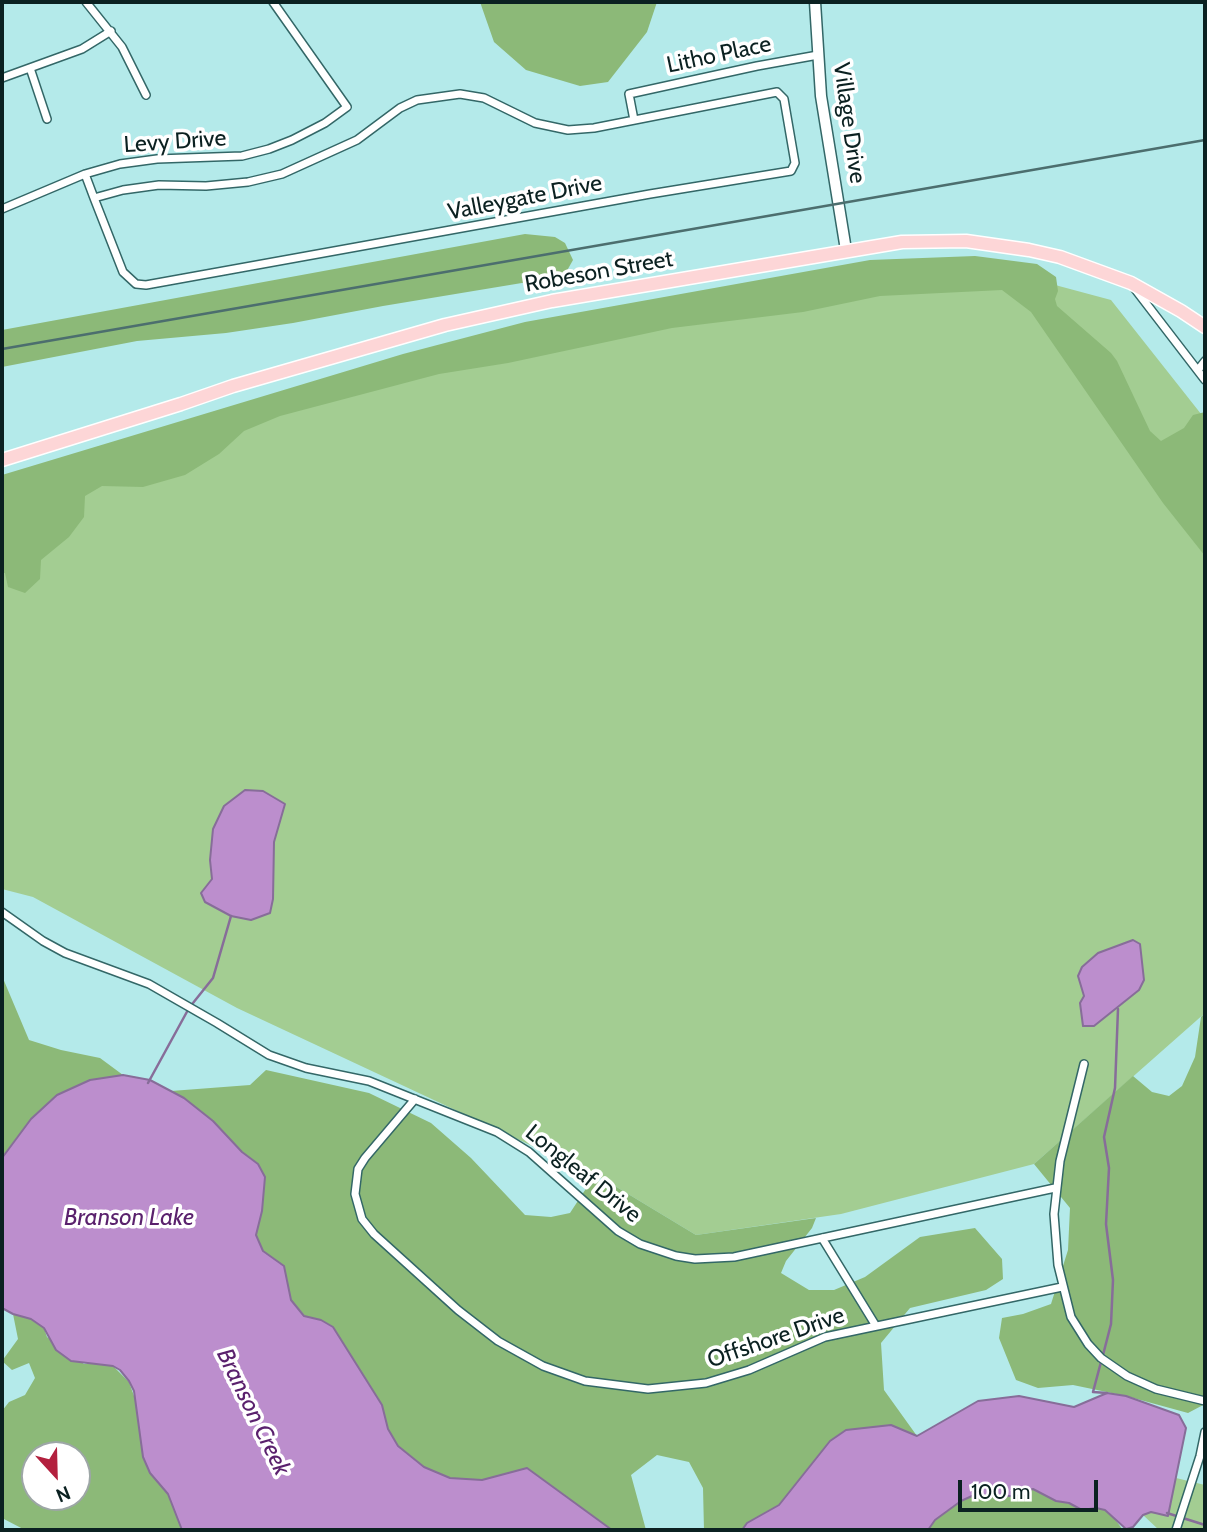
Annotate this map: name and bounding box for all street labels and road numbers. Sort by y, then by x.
street label: Litho Place [664,30,774,80]
street label: Village Drive [827,61,871,185]
street label: Levy Drive [123,125,227,159]
street label: Valleygate Drive [446,170,604,226]
street label: Robeson Street [523,245,675,299]
street label: Longleaf Drive [520,1119,646,1229]
street label: Offshore Drive [704,1302,848,1374]

